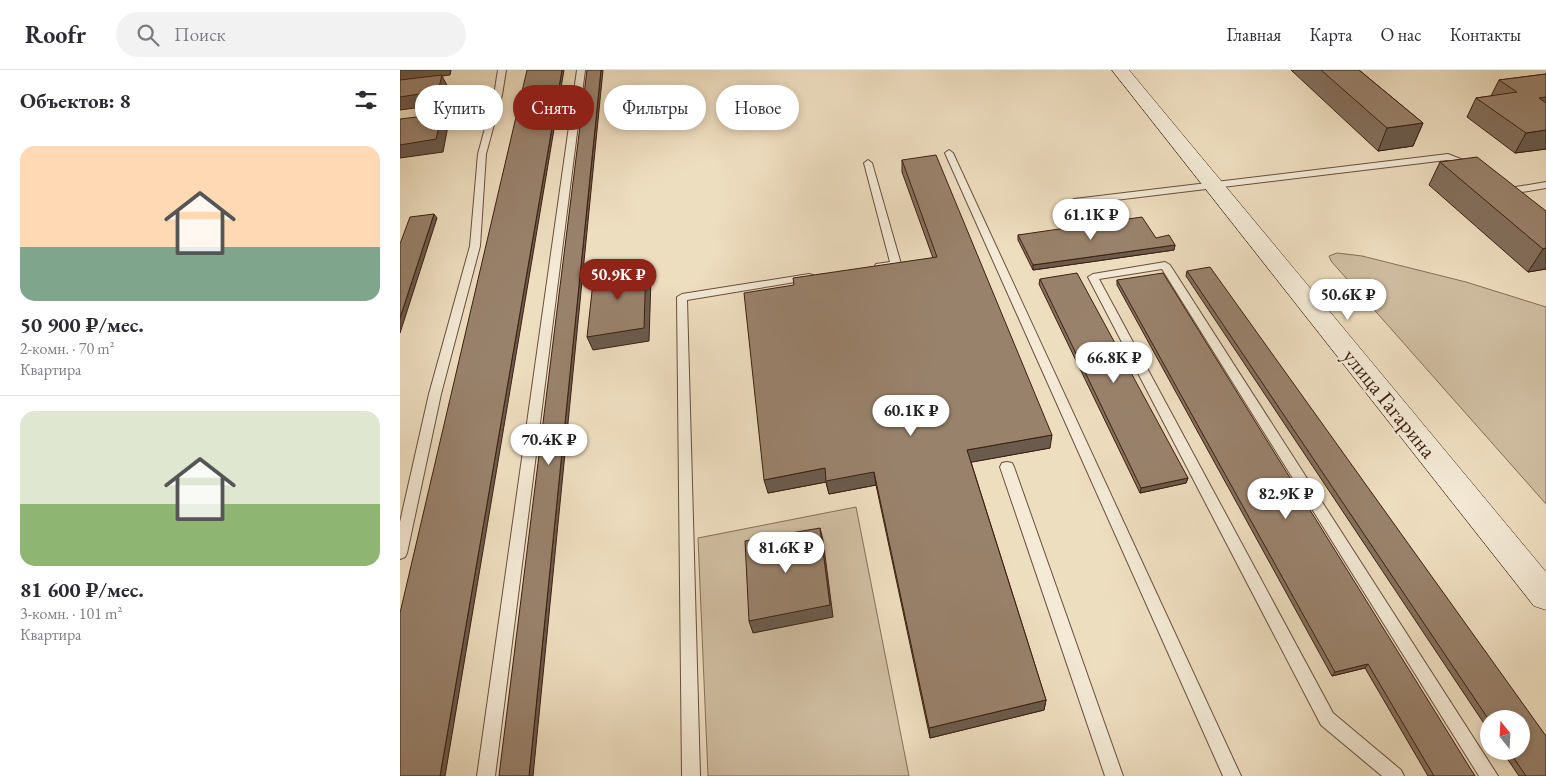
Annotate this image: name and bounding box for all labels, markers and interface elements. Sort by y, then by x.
search box [116,12,466,57]
text: Roofr [25,19,86,50]
icon: search [134,21,162,49]
text: Поиск [174,22,226,47]
text: Главная [1227,23,1281,46]
text: Карта [1309,23,1352,46]
text: О нас [1380,23,1422,46]
text: Контакты [1450,23,1521,46]
chip: Купить [415,85,503,130]
chip: Снять [513,85,594,130]
chip: Фильтры [604,85,706,130]
chip: Новое [716,85,799,130]
icon: filters [352,86,380,114]
text: Объектов: 8 [20,87,131,114]
icon: home [155,178,245,268]
pin: 61.1K ₽ [1045,198,1137,241]
text: 61.1K ₽ [1063,204,1119,225]
pin: 50.9K ₽ [572,258,664,301]
text: 50.9K ₽ [590,264,646,285]
pin: 50.6K ₽ [1302,278,1394,321]
text: 50.6K ₽ [1320,284,1376,305]
text: 50 900 ₽/мес. [20,311,144,338]
text: 2-комн. · 70 m² [20,338,115,359]
pin: 66.8K ₽ [1068,342,1160,384]
street label: улица Гагарина [1336,342,1443,464]
text: 66.8K ₽ [1086,347,1142,368]
text: Квартира [20,359,81,380]
pin: 60.1K ₽ [865,394,957,437]
text: 60.1K ₽ [883,400,939,421]
pin: 70.4K ₽ [503,424,595,466]
text: 70.4K ₽ [521,429,577,450]
icon: home [155,444,245,534]
pin: 82.9K ₽ [1240,478,1332,520]
text: 82.9K ₽ [1258,483,1314,504]
pin: 81.6K ₽ [740,532,832,574]
text: 81.6K ₽ [758,537,814,558]
text: 81 600 ₽/мес. [20,576,144,603]
text: 3-комн. · 101 m² [20,603,122,624]
text: Квартира [20,624,81,645]
north arrow [1480,710,1530,760]
map controls [1480,710,1530,760]

